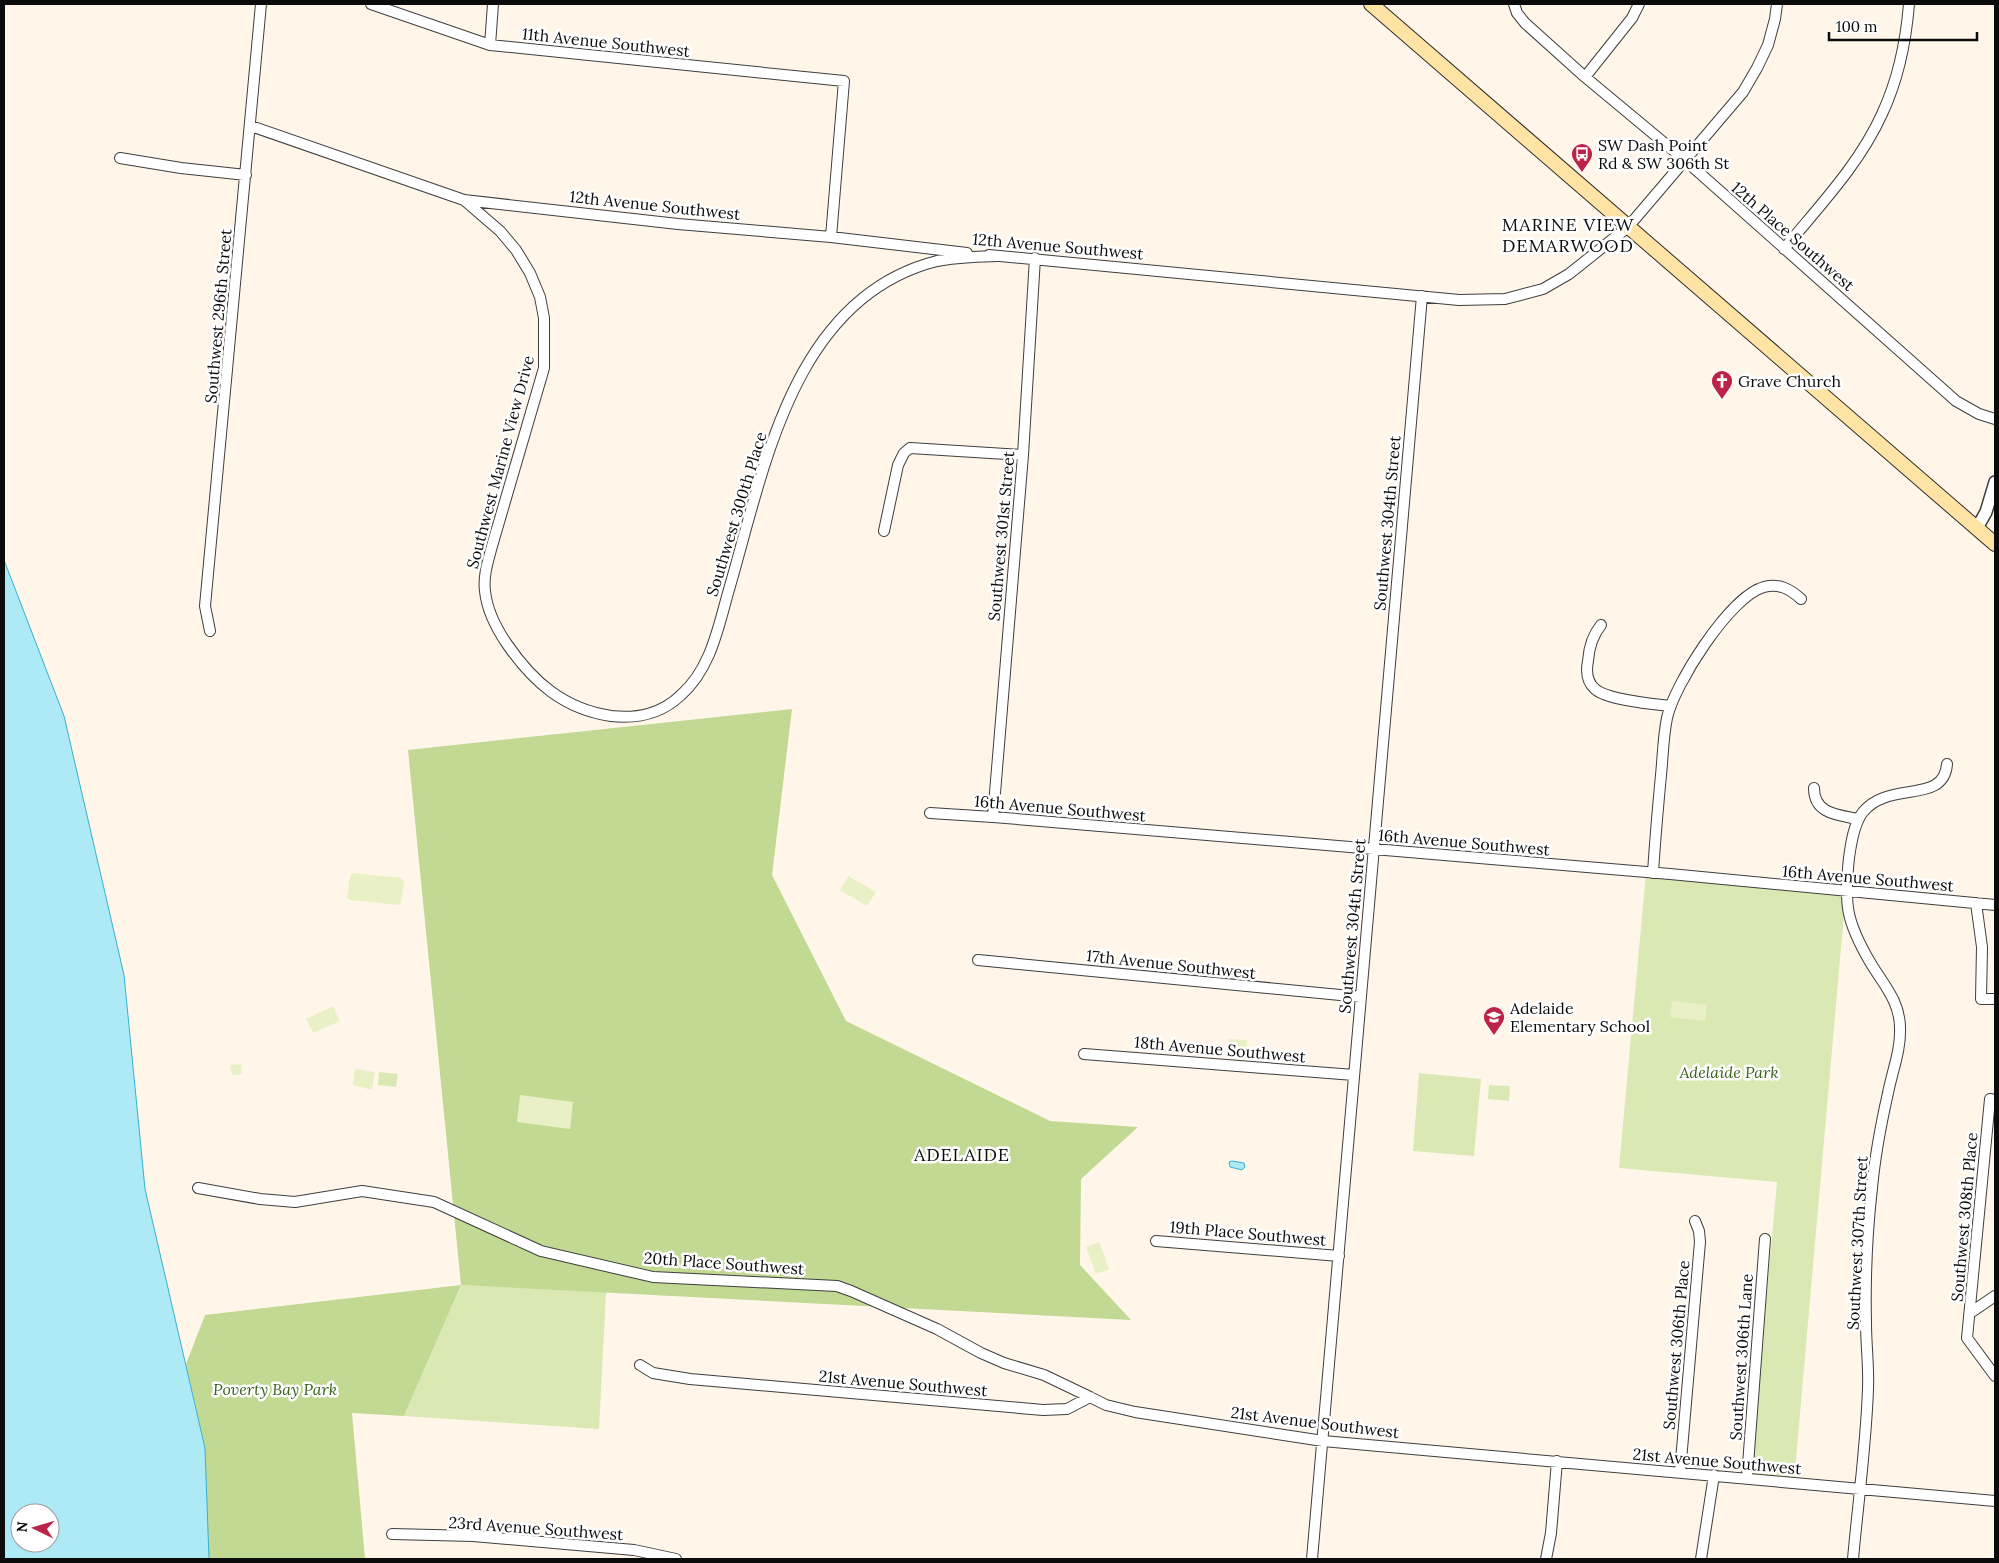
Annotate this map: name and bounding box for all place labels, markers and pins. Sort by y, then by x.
place label: SW Dash Point Rd & SW 306th St [1598,135,1730,173]
bus stop icon: SW Dash Point Rd & SW 306th St [1570,142,1594,173]
church icon: Grave Church [1710,369,1734,400]
place label: Grave Church [1738,371,1842,391]
place label: Adelaide Elementary School [1509,998,1650,1036]
school or university icon: Adelaide Elementary School [1482,1005,1506,1036]

